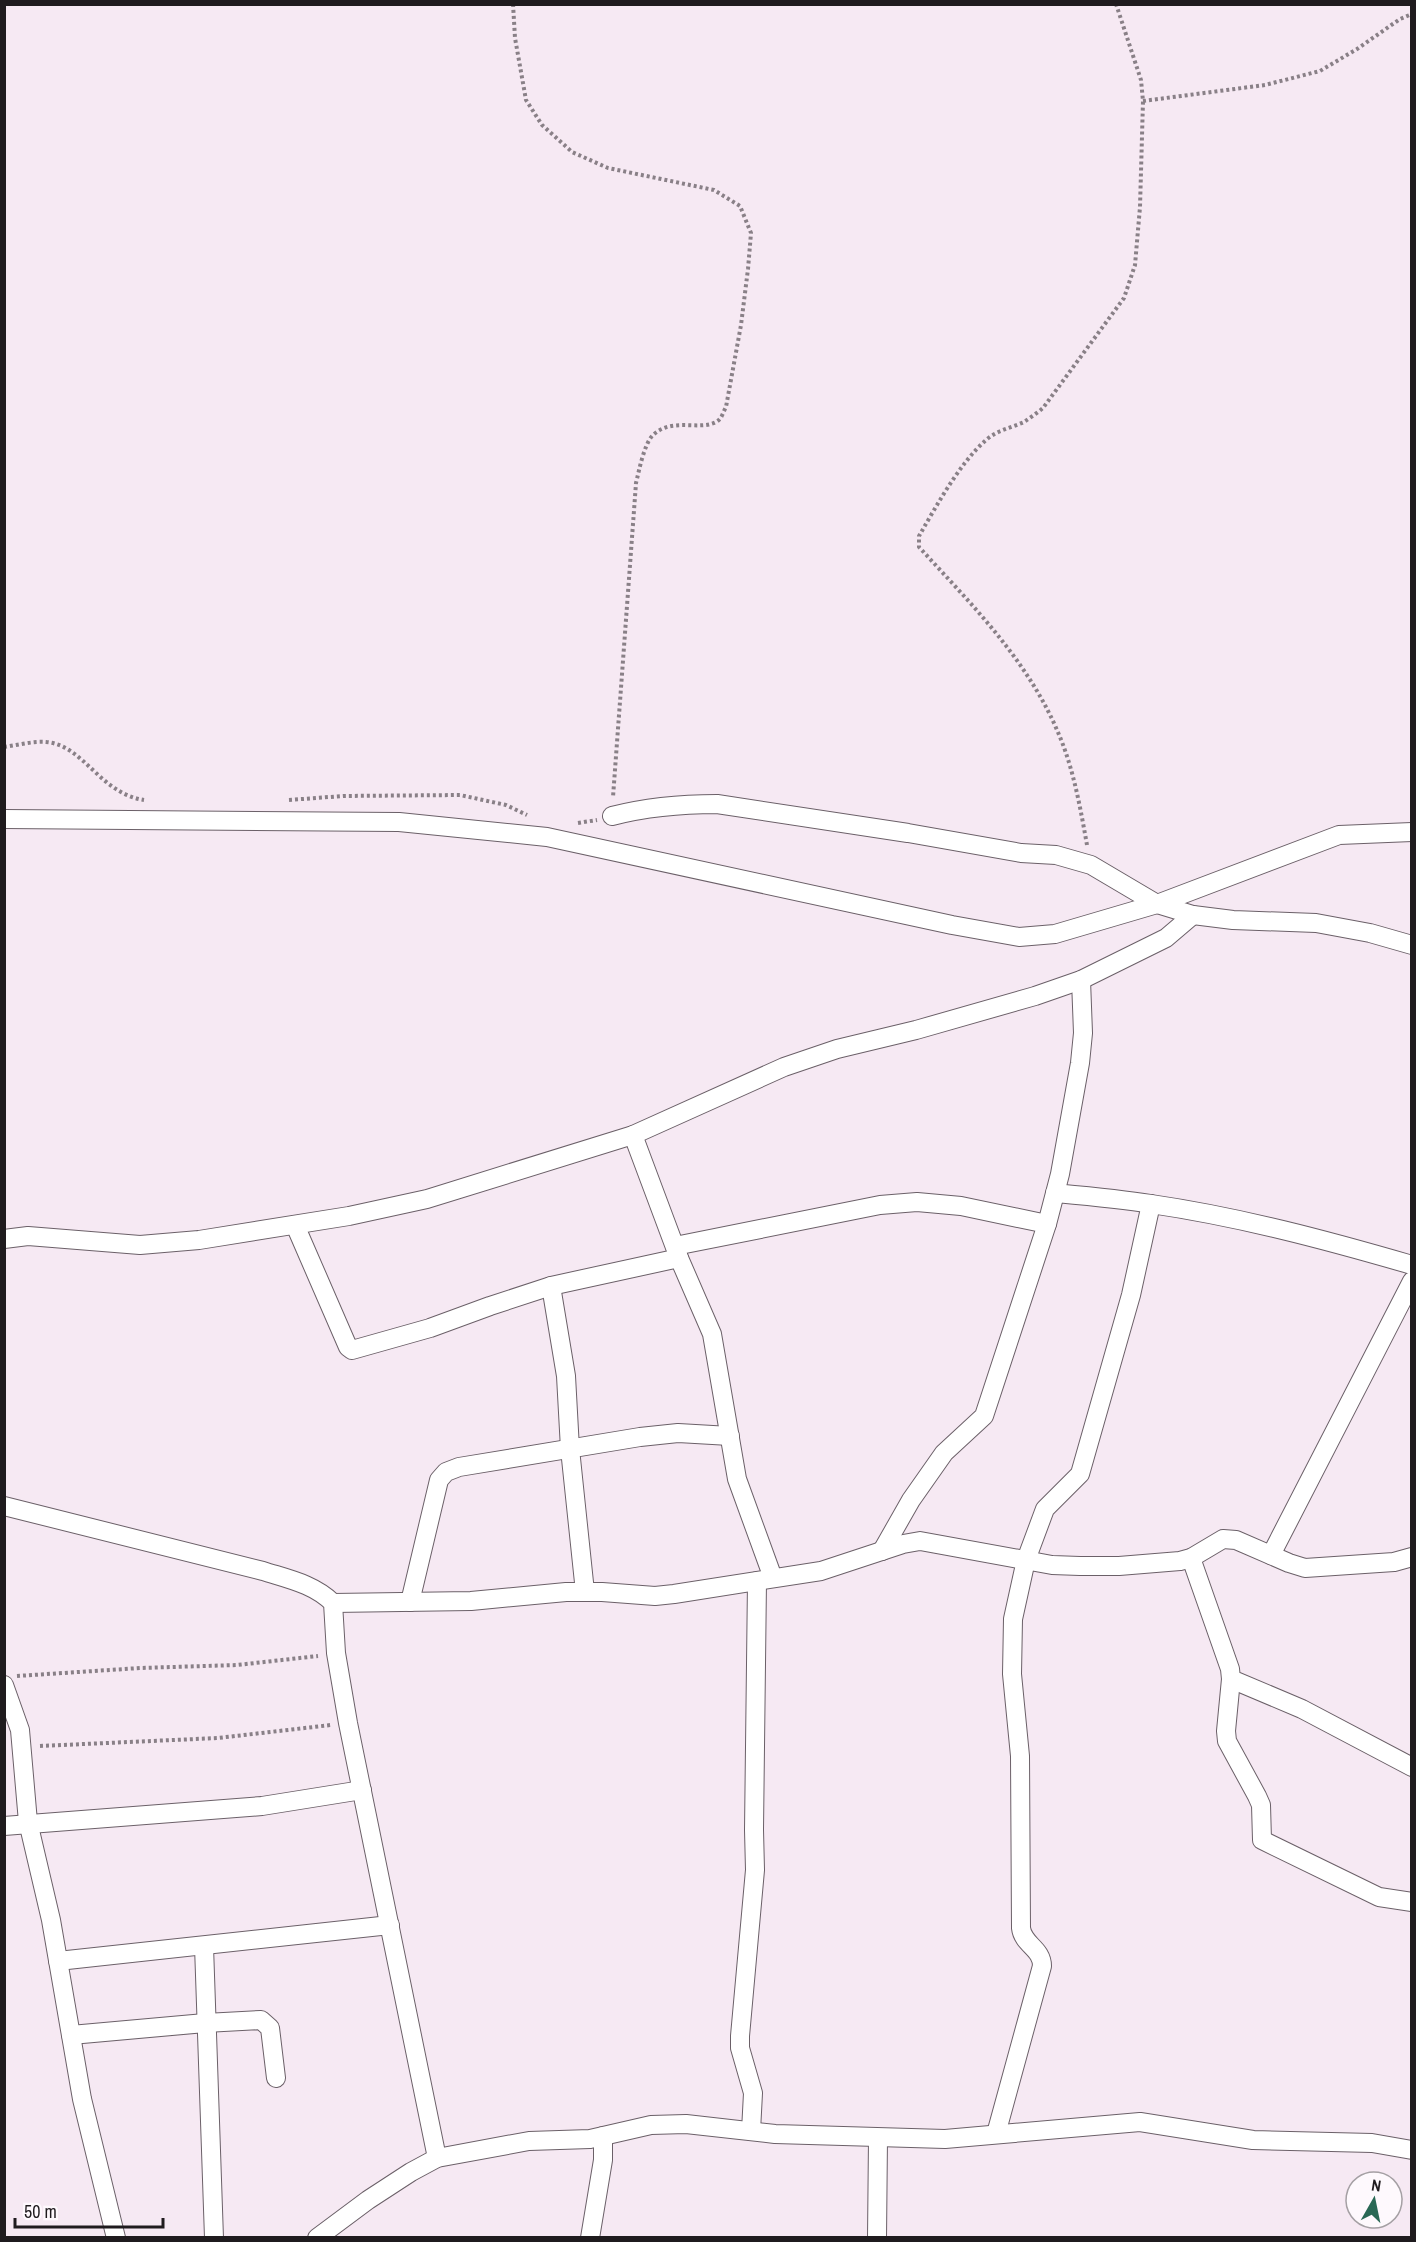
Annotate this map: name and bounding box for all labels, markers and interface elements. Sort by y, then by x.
north arrow [1344,2170,1404,2230]
text: N [1370,2174,1383,2197]
scale bar [15,2191,164,2229]
text: 50 m [24,2199,57,2224]

